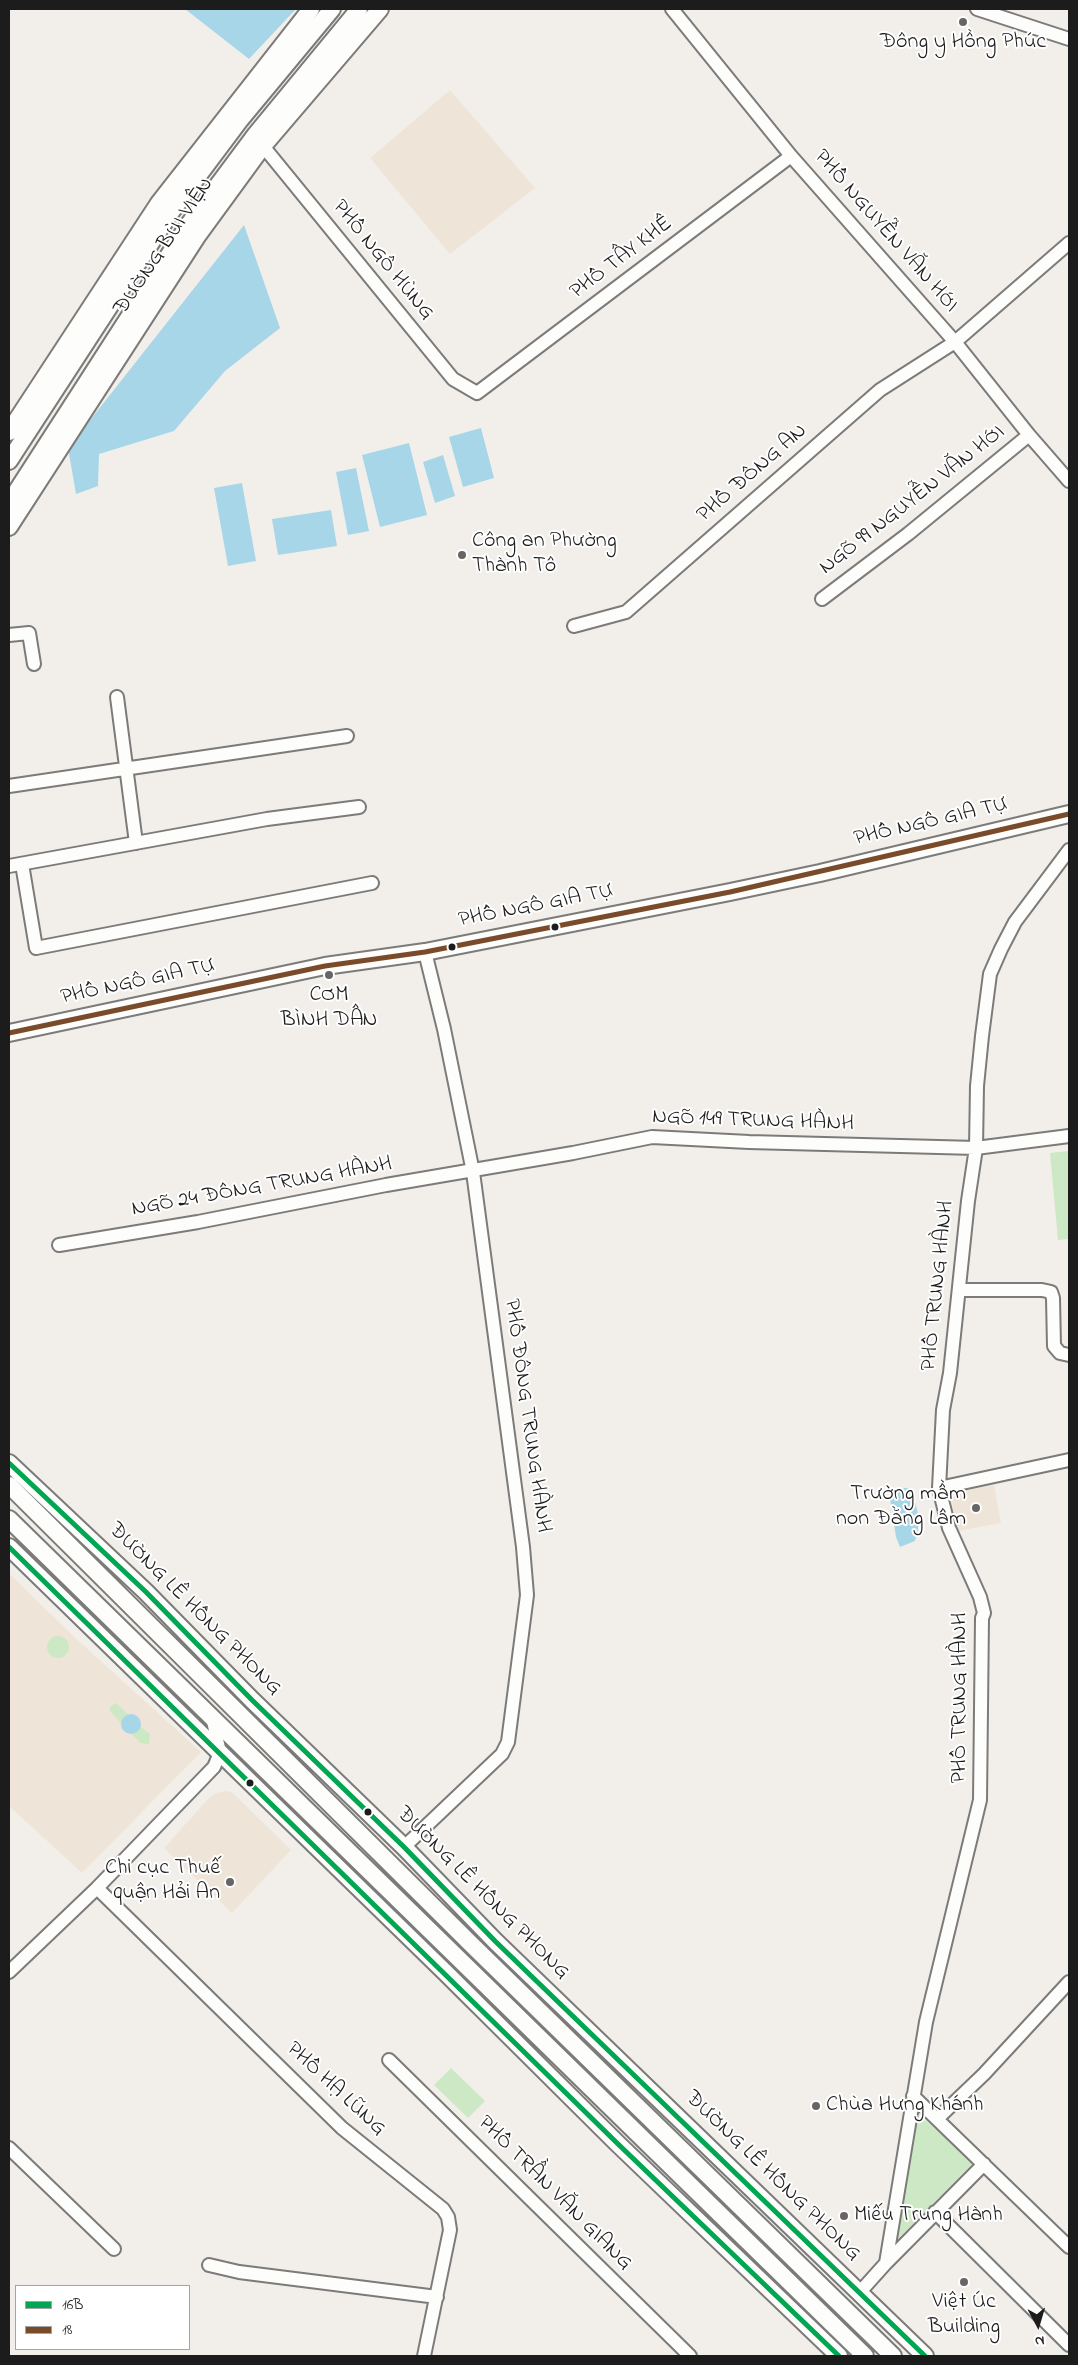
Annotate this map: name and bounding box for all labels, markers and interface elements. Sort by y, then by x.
marker: Đông y Hồng Phúc [957,16,969,28]
place label: Đông y Hồng Phúc [880,30,1046,56]
street label: PHỐ NGUYỄN VĂN HỚI [807,145,963,319]
street label: ĐƯỜNG BÙI VIỆN [109,173,221,321]
street label: PHỐ NGÔ HÙNG [325,195,439,327]
street label: PHỐ TÂY KHÊ [566,212,678,306]
street label: PHỐ ĐÔNG AN [693,419,813,529]
street label: NGÕ 99 NGUYỄN VĂN HỚI [815,420,1011,582]
place label: Công an Phường Thành Tô [472,529,617,580]
marker: Công an Phường Thành Tô [456,549,468,561]
street label: PHỐ NGÔ GIA TỰ [852,793,1010,853]
street label: PHỐ NGÔ GIA TỰ [457,879,615,935]
unlabelled marker [550,922,560,932]
unlabelled marker [447,942,457,952]
street label: PHỐ NGÔ GIA TỰ [59,954,217,1012]
marker: CƠM BÌNH DÂN [323,969,335,981]
place label: CƠM BÌNH DÂN [281,983,377,1034]
street label: NGÕ 149 TRUNG HÀNH [652,1105,854,1139]
street label: NGÕ 24 ĐÔNG TRUNG HÀNH [130,1152,394,1224]
street label: PHỐ TRUNG HÀNH [917,1200,961,1372]
street label: PHỐ ĐÔNG TRUNG HÀNH [497,1297,555,1535]
place label: Trường mầm non Đằng Lâm [836,1482,966,1534]
marker: Trường mầm non Đằng Lâm [970,1502,982,1514]
street label: ĐƯỜNG LÊ HỒNG PHONG [102,1518,286,1702]
street label: PHỐ TRUNG HÀNH [948,1613,974,1783]
unlabelled marker [245,1778,255,1788]
street label: ĐƯỜNG LÊ HỒNG PHONG [390,1802,574,1986]
unlabelled marker [363,1807,373,1817]
place label: Chi cục Thuế quận Hải An [105,1856,220,1908]
marker: Chi cục Thuế quận Hải An [224,1876,236,1888]
street label: PHỐ HẠ LŨNG [280,2037,390,2143]
street label: ĐƯỜNG LÊ HỒNG PHONG [679,2086,865,2268]
place label: Chùa Hưng Khánh [826,2093,984,2119]
marker: Chùa Hưng Khánh [810,2100,822,2112]
street label: PHỐ TRẦN VĂN GIANG [471,2111,637,2277]
place label: Miếu Trung Hành [854,2203,1003,2229]
marker: Miếu Trung Hành [838,2210,850,2222]
marker: Việt Úc Building [958,2276,970,2288]
legend [15,2285,190,2350]
place label: Việt Úc Building [928,2290,1000,2342]
text: 16B [62,2294,83,2316]
north arrow [1013,2300,1063,2350]
text: 18 [62,2319,72,2341]
text: N [1034,2329,1045,2351]

